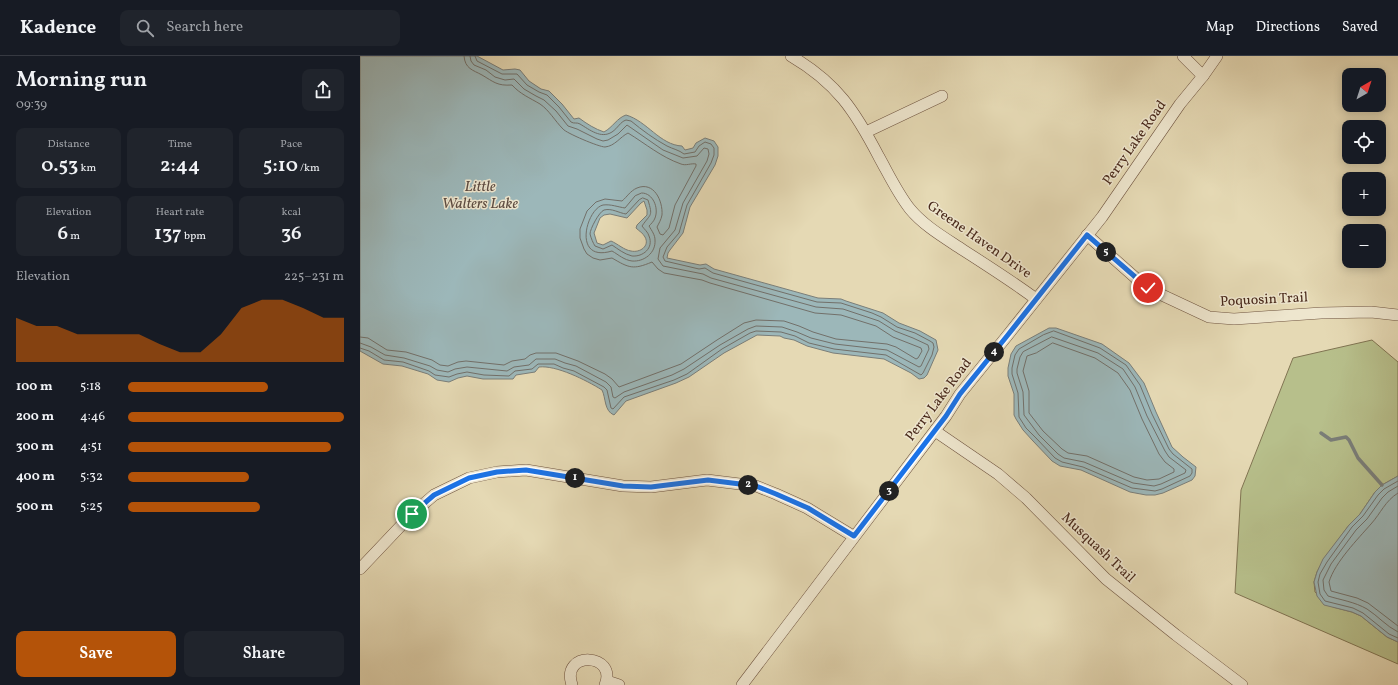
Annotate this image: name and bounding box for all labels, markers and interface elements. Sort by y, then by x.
search box [120,10,400,46]
text: Kadence [20,15,96,41]
icon: search [134,17,156,39]
text: Search here [166,17,243,38]
text: Map [1206,18,1234,37]
text: Directions [1256,18,1320,37]
text: Saved [1342,18,1378,37]
text: Morning run [16,65,147,96]
north arrow [1342,68,1386,112]
map controls [1342,68,1386,268]
button: share [302,69,344,111]
text: 09:39 [16,96,47,114]
street label: Perry Lake Road [1099,97,1171,189]
button: locate [1342,120,1386,164]
text: Distance [48,137,90,152]
text: Time [168,137,192,152]
text: Pace [280,137,302,152]
text: 0.53 [41,152,78,180]
text: 2:44 [160,152,200,180]
text: 5:10 [263,152,298,180]
text: km [78,161,96,176]
text: /km [298,161,320,176]
button: + [1342,172,1386,216]
water label: Little Walters Lake [442,177,518,215]
street label: Greene Haven Drive [923,197,1035,283]
text: Elevation [46,205,92,220]
text: Heart rate [156,205,204,220]
text: kcal [282,205,301,220]
text: 6 [57,220,68,248]
text: 137 [154,220,182,248]
text: 36 [281,220,302,248]
button: − [1342,224,1386,268]
text: m [68,229,80,244]
text: bpm [182,229,206,244]
pin: 5 [1096,242,1116,262]
text: 5 [1103,244,1109,259]
text: Elevation [16,268,70,286]
text: 225–231 m [284,268,344,286]
pin [1131,271,1165,305]
icon: check [1137,277,1159,299]
street label: Poquosin Trail [1220,288,1308,312]
pin: 4 [984,342,1004,362]
text: 4 [991,344,997,359]
street label: Perry Lake Road [901,354,977,445]
text: 100 m [16,378,53,396]
text: 5:18 [80,378,101,396]
text: 200 m [16,408,54,426]
text: 4:46 [80,408,105,426]
text: 300 m [16,438,54,456]
text: 4:51 [80,438,102,456]
text: 400 m [16,468,55,486]
text: 5:32 [80,468,103,486]
pin: 1 [565,468,585,488]
text: 1 [573,470,577,485]
pin: 2 [738,475,758,495]
text: 2 [745,477,751,492]
pin: 3 [879,481,899,501]
text: 3 [886,483,892,498]
pin [395,497,429,531]
text: 500 m [16,498,53,516]
text: 5:25 [80,498,103,516]
icon: arrive [401,503,423,525]
street label: Musquash Trail [1057,509,1139,587]
button: Save [16,631,176,677]
button: Share [184,631,344,677]

